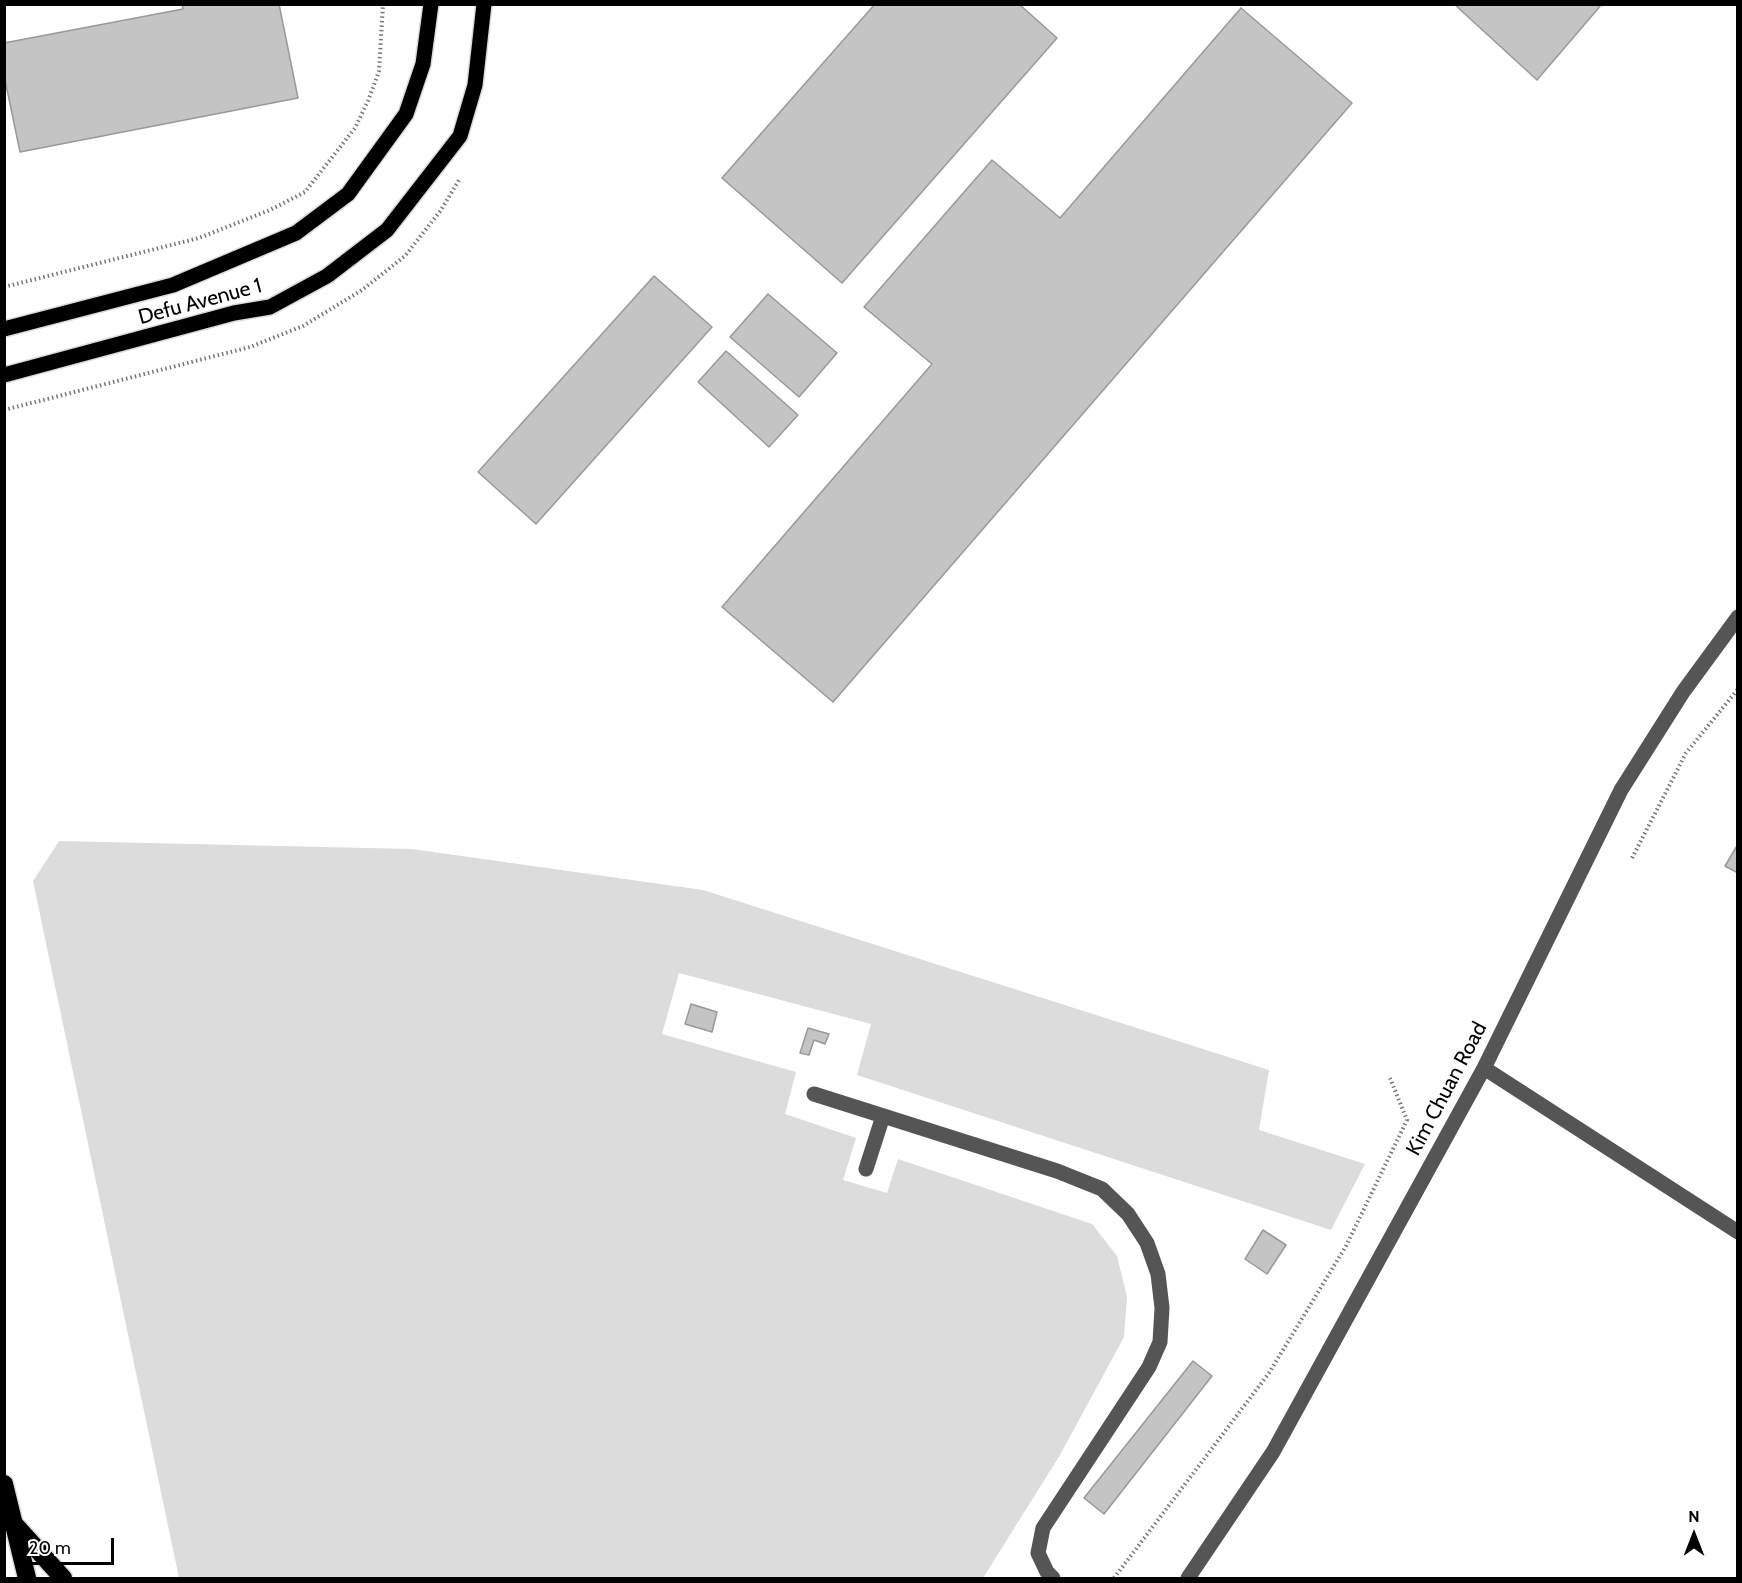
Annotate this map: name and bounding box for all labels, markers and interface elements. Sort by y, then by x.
street label: Defu Avenue 1 [136,273,264,331]
street label: Kim Chuan Road [1401,1018,1493,1160]
north arrow [1664,1505,1724,1565]
text: N [1688,1507,1700,1526]
scale bar [21,1526,117,1564]
text: 20 m [29,1537,71,1559]

